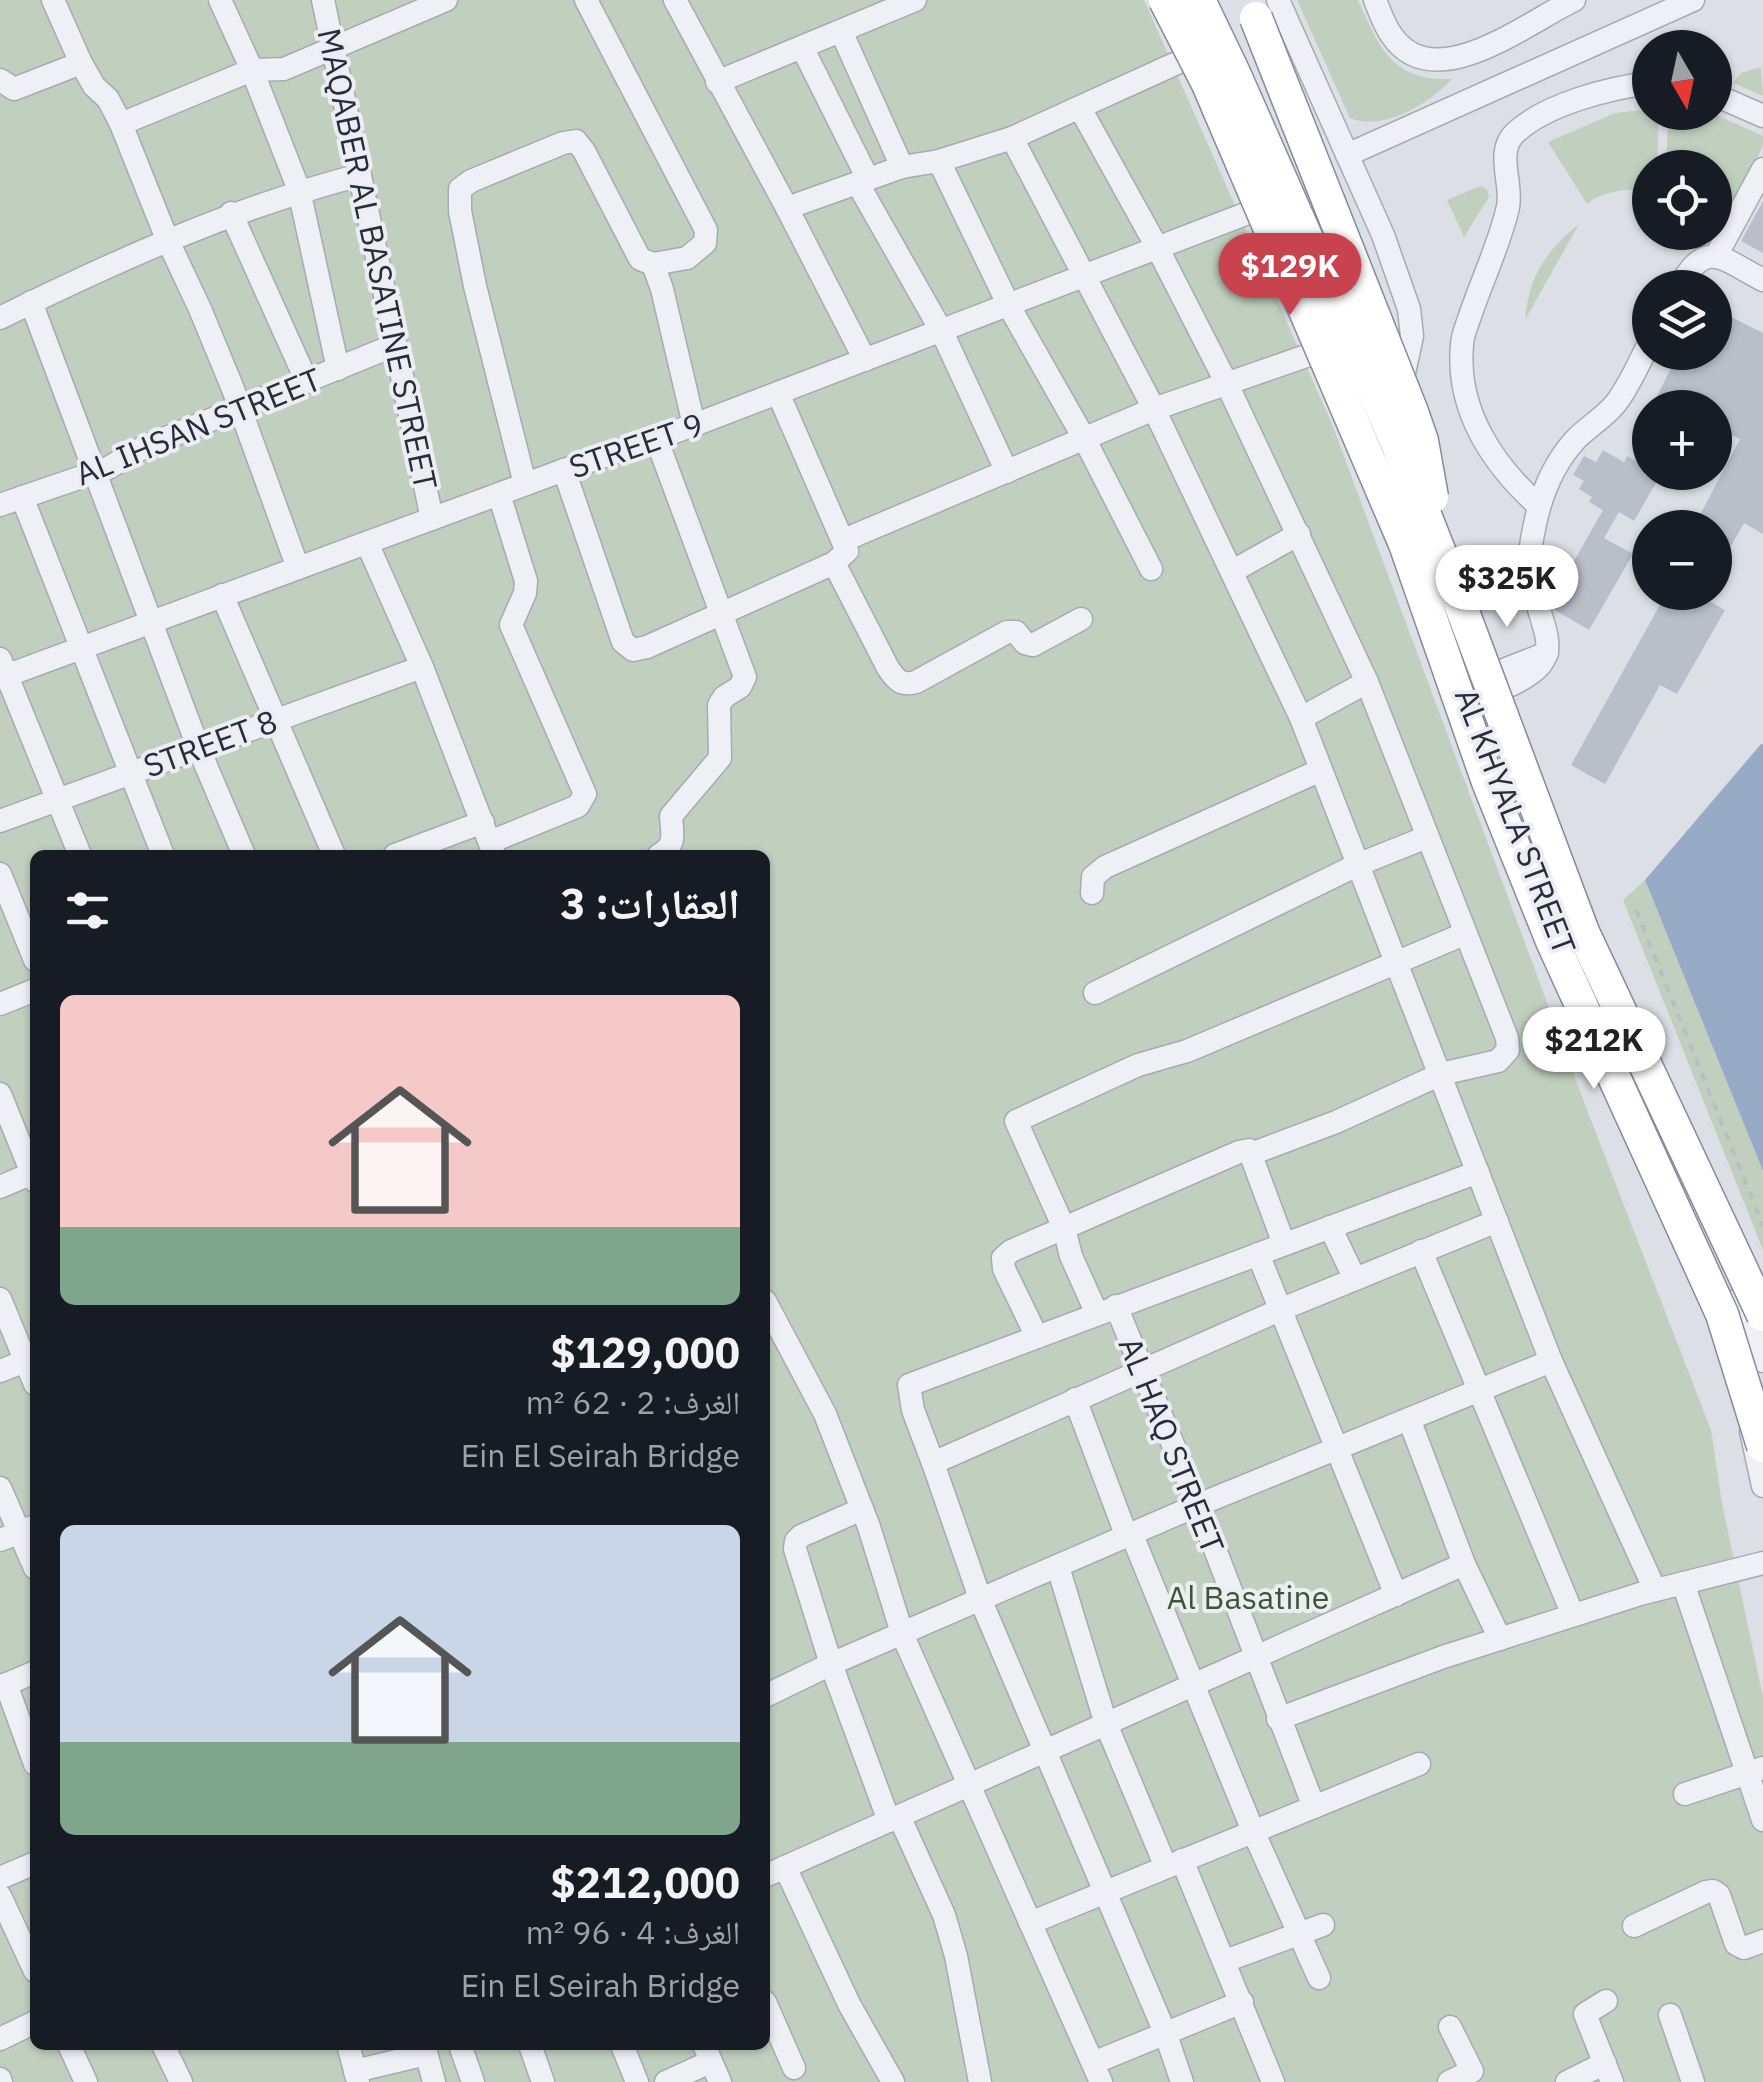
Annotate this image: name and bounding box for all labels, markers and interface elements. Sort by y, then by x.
street label: MAQABER AL BASATINE STREET [309,24,447,494]
north arrow [1632,30,1732,130]
map controls [1632,30,1732,610]
button: locate [1632,150,1732,250]
pin: $129K [1220,233,1360,318]
text: $129K [1240,244,1340,286]
button: layers [1632,270,1732,370]
street label: AL IHSAN STREET [69,358,327,494]
button: + [1632,390,1732,490]
street label: STREET 9 [563,402,709,488]
button: − [1632,510,1732,610]
pin: $325K [1437,545,1577,630]
text: $325K [1457,556,1557,598]
street label: AL KHYALA STREET [1446,682,1586,960]
street label: STREET 8 [137,699,283,787]
text: العقارات: 3 [560,876,740,931]
icon: filters [60,883,115,938]
pin: $212K [1524,1007,1664,1092]
text: $212K [1544,1018,1644,1060]
icon: home [310,1060,490,1240]
text: $129,000 [551,1325,740,1380]
street label: AL HAQ STREET [1110,1331,1234,1559]
text: الغرف: 2 · 62 m² [526,1381,740,1423]
text: Ein El Seirah Bridge [461,1434,740,1476]
park label: Al Basatine [1167,1576,1329,1618]
icon: home [310,1590,490,1770]
text: $212,000 [551,1855,740,1910]
text: الغرف: 4 · 96 m² [526,1911,740,1953]
text: Ein El Seirah Bridge [461,1964,740,2006]

